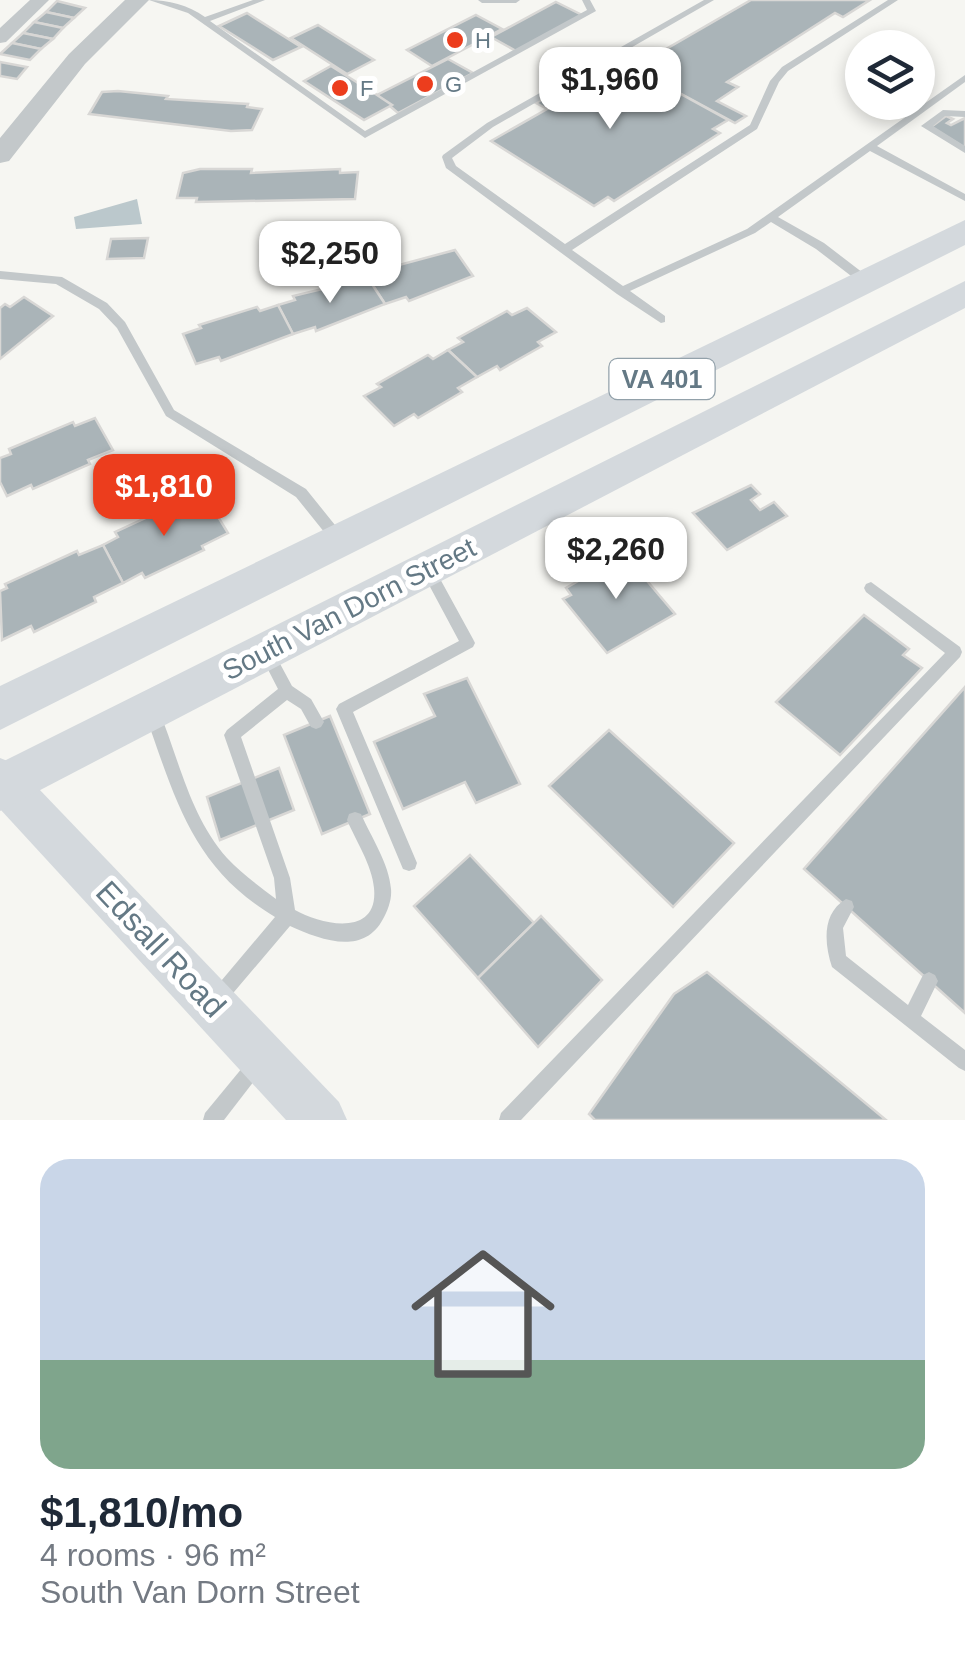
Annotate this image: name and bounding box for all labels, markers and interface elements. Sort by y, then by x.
place label: H [475,28,491,53]
marker: H [444,29,466,51]
map controls [845,30,935,120]
button: layers [845,30,935,120]
pin: $1,960 [529,47,691,132]
text: $1,960 [561,61,659,97]
place label: G [445,72,462,97]
marker: G [414,73,436,95]
place label: F [360,76,373,101]
marker: F [329,77,351,99]
pin: $2,250 [249,221,411,306]
text: $2,250 [281,235,379,271]
road number: VA 401 [610,359,714,399]
pin: $1,810 [83,454,245,539]
text: $1,810 [115,468,213,504]
pin: $2,260 [535,517,697,602]
text: $2,260 [567,531,665,567]
street label: South Van Dorn Street [217,532,481,686]
street label: Edsall Road [89,874,233,1024]
icon: home [393,1224,573,1404]
text: $1,810/mo [40,1489,243,1536]
text: 4 rooms · 96 m² [40,1537,266,1573]
text: South Van Dorn Street [40,1574,360,1610]

